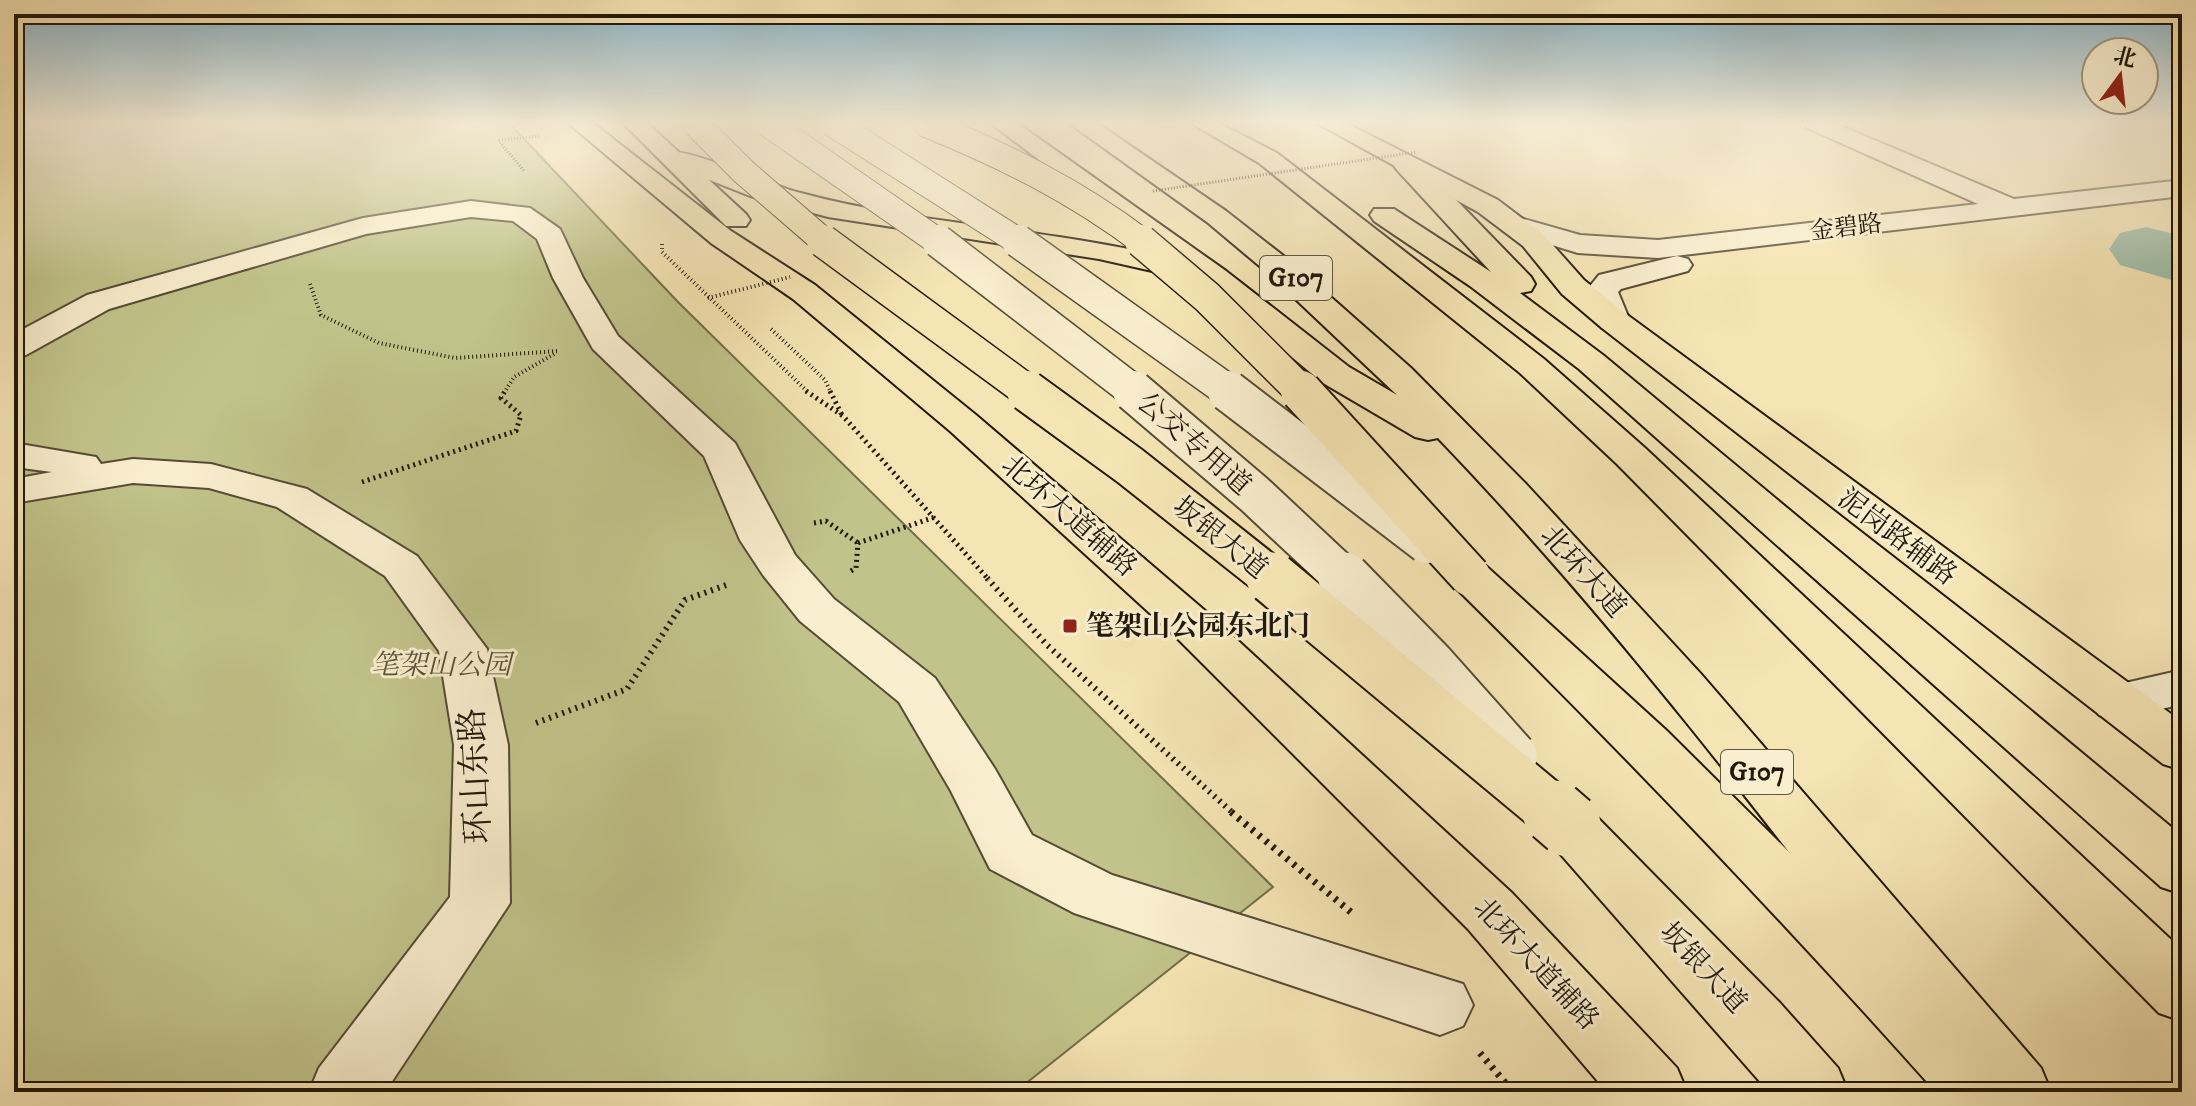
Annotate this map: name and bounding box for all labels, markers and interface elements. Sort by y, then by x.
north arrow [2080,36,2160,116]
text: 北 [2111,42,2139,74]
street label: 金碧路 [1808,209,1884,247]
road number: G107 [1260,256,1332,300]
street label: 公交专用道 [1130,385,1258,503]
street label: 北环大道辅路 [994,448,1144,584]
street label: 泥岗路辅路 [1831,481,1963,593]
street label: 坂银大道 [1165,489,1275,587]
street label: 北环大道 [1533,519,1633,625]
place label: 笔架山公园东北门 [1086,609,1310,644]
marker: 笔架山公园东北门 [1061,617,1079,635]
park label: 笔架山公园 [371,648,515,683]
street label: 环山东路 [451,707,501,845]
road number: G107 [1721,750,1793,794]
street label: 北环大道辅路 [1466,891,1606,1037]
street label: 坂银大道 [1652,915,1754,1021]

